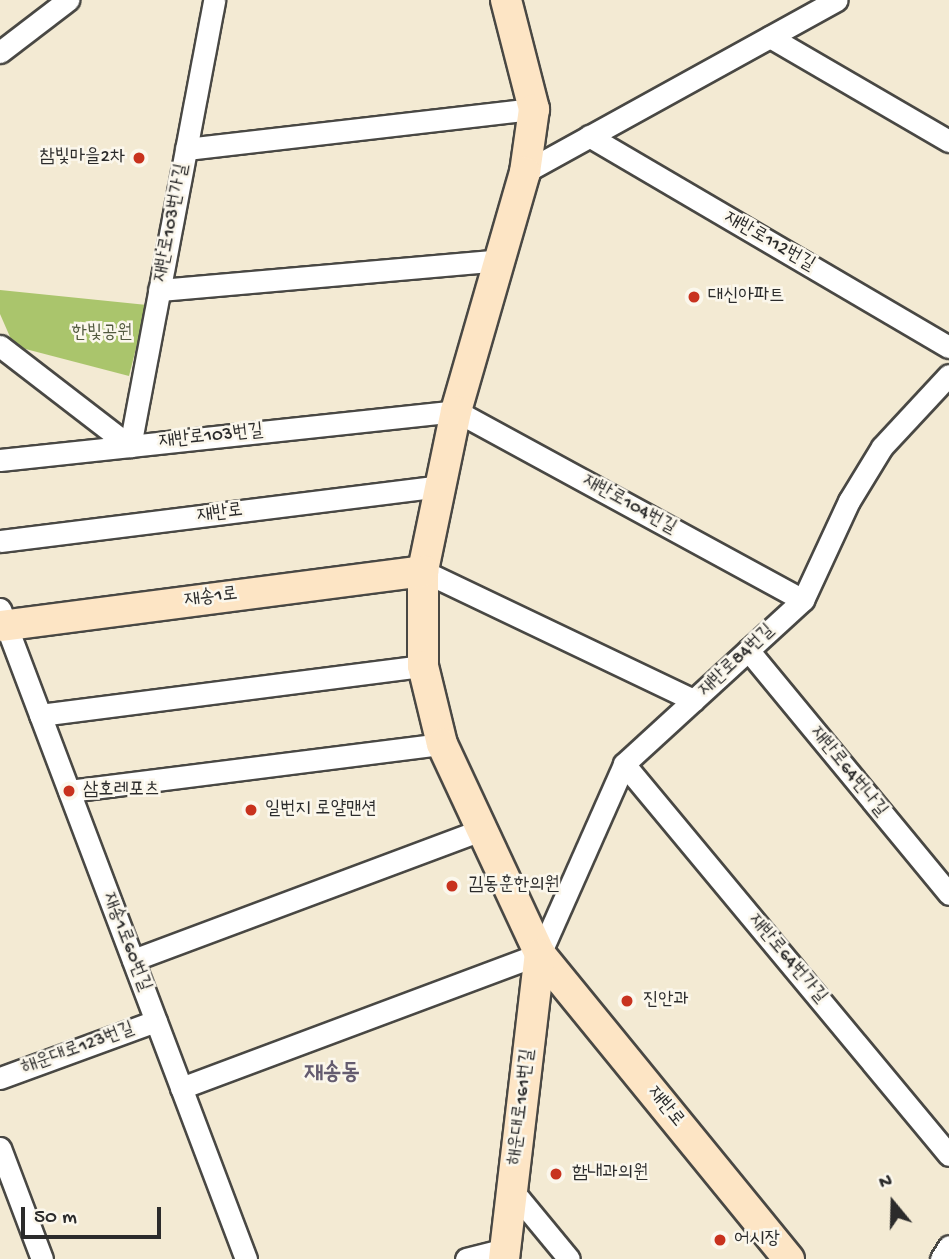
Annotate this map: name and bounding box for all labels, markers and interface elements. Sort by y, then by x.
place label: 참빛마을2차 [39,147,125,169]
marker: 참빛마을2차 [131,150,147,166]
street label: 재반로103번가길 [149,162,195,284]
street label: 재반로112번길 [720,207,818,277]
place label: 대신아파트 [708,286,784,308]
marker: 대신아파트 [686,289,702,305]
park label: 한빛공원 [71,323,133,345]
street label: 재반로103번길 [158,420,264,454]
street label: 재반로104번길 [578,470,680,540]
street label: 재반로 [196,500,244,528]
street label: 재송1로 [183,583,239,613]
street label: 재반로84번길 [694,620,780,702]
street label: 재반로64번나길 [804,722,892,822]
place label: 삼호레포츠 [83,780,159,802]
marker: 삼호레포츠 [61,783,77,799]
place label: 일번지 로얄맨션 [265,799,377,821]
marker: 일번지 로얄맨션 [243,802,259,818]
place label: 김동훈한의원 [468,875,560,897]
marker: 김동훈한의원 [442,876,462,896]
street label: 재송1로60번길 [97,889,155,995]
street label: 재반로64번가길 [743,909,831,1009]
place label: 진안과 [643,990,689,1012]
marker: 진안과 [617,991,637,1011]
street label: 해운대로123번길 [18,1018,138,1080]
street label: 해운대로161번길 [504,1048,540,1166]
district label: 재송동 [304,1060,360,1088]
street label: 재반로 [642,1082,688,1132]
place label: 함내과의원 [572,1163,648,1185]
marker: 함내과의원 [546,1164,566,1184]
north arrow [858,1168,928,1238]
text: N [876,1170,896,1196]
scale bar [24,1192,164,1236]
text: 50 m [34,1206,77,1231]
place label: 어시장 [734,1229,780,1251]
marker: 어시장 [712,1232,728,1248]

